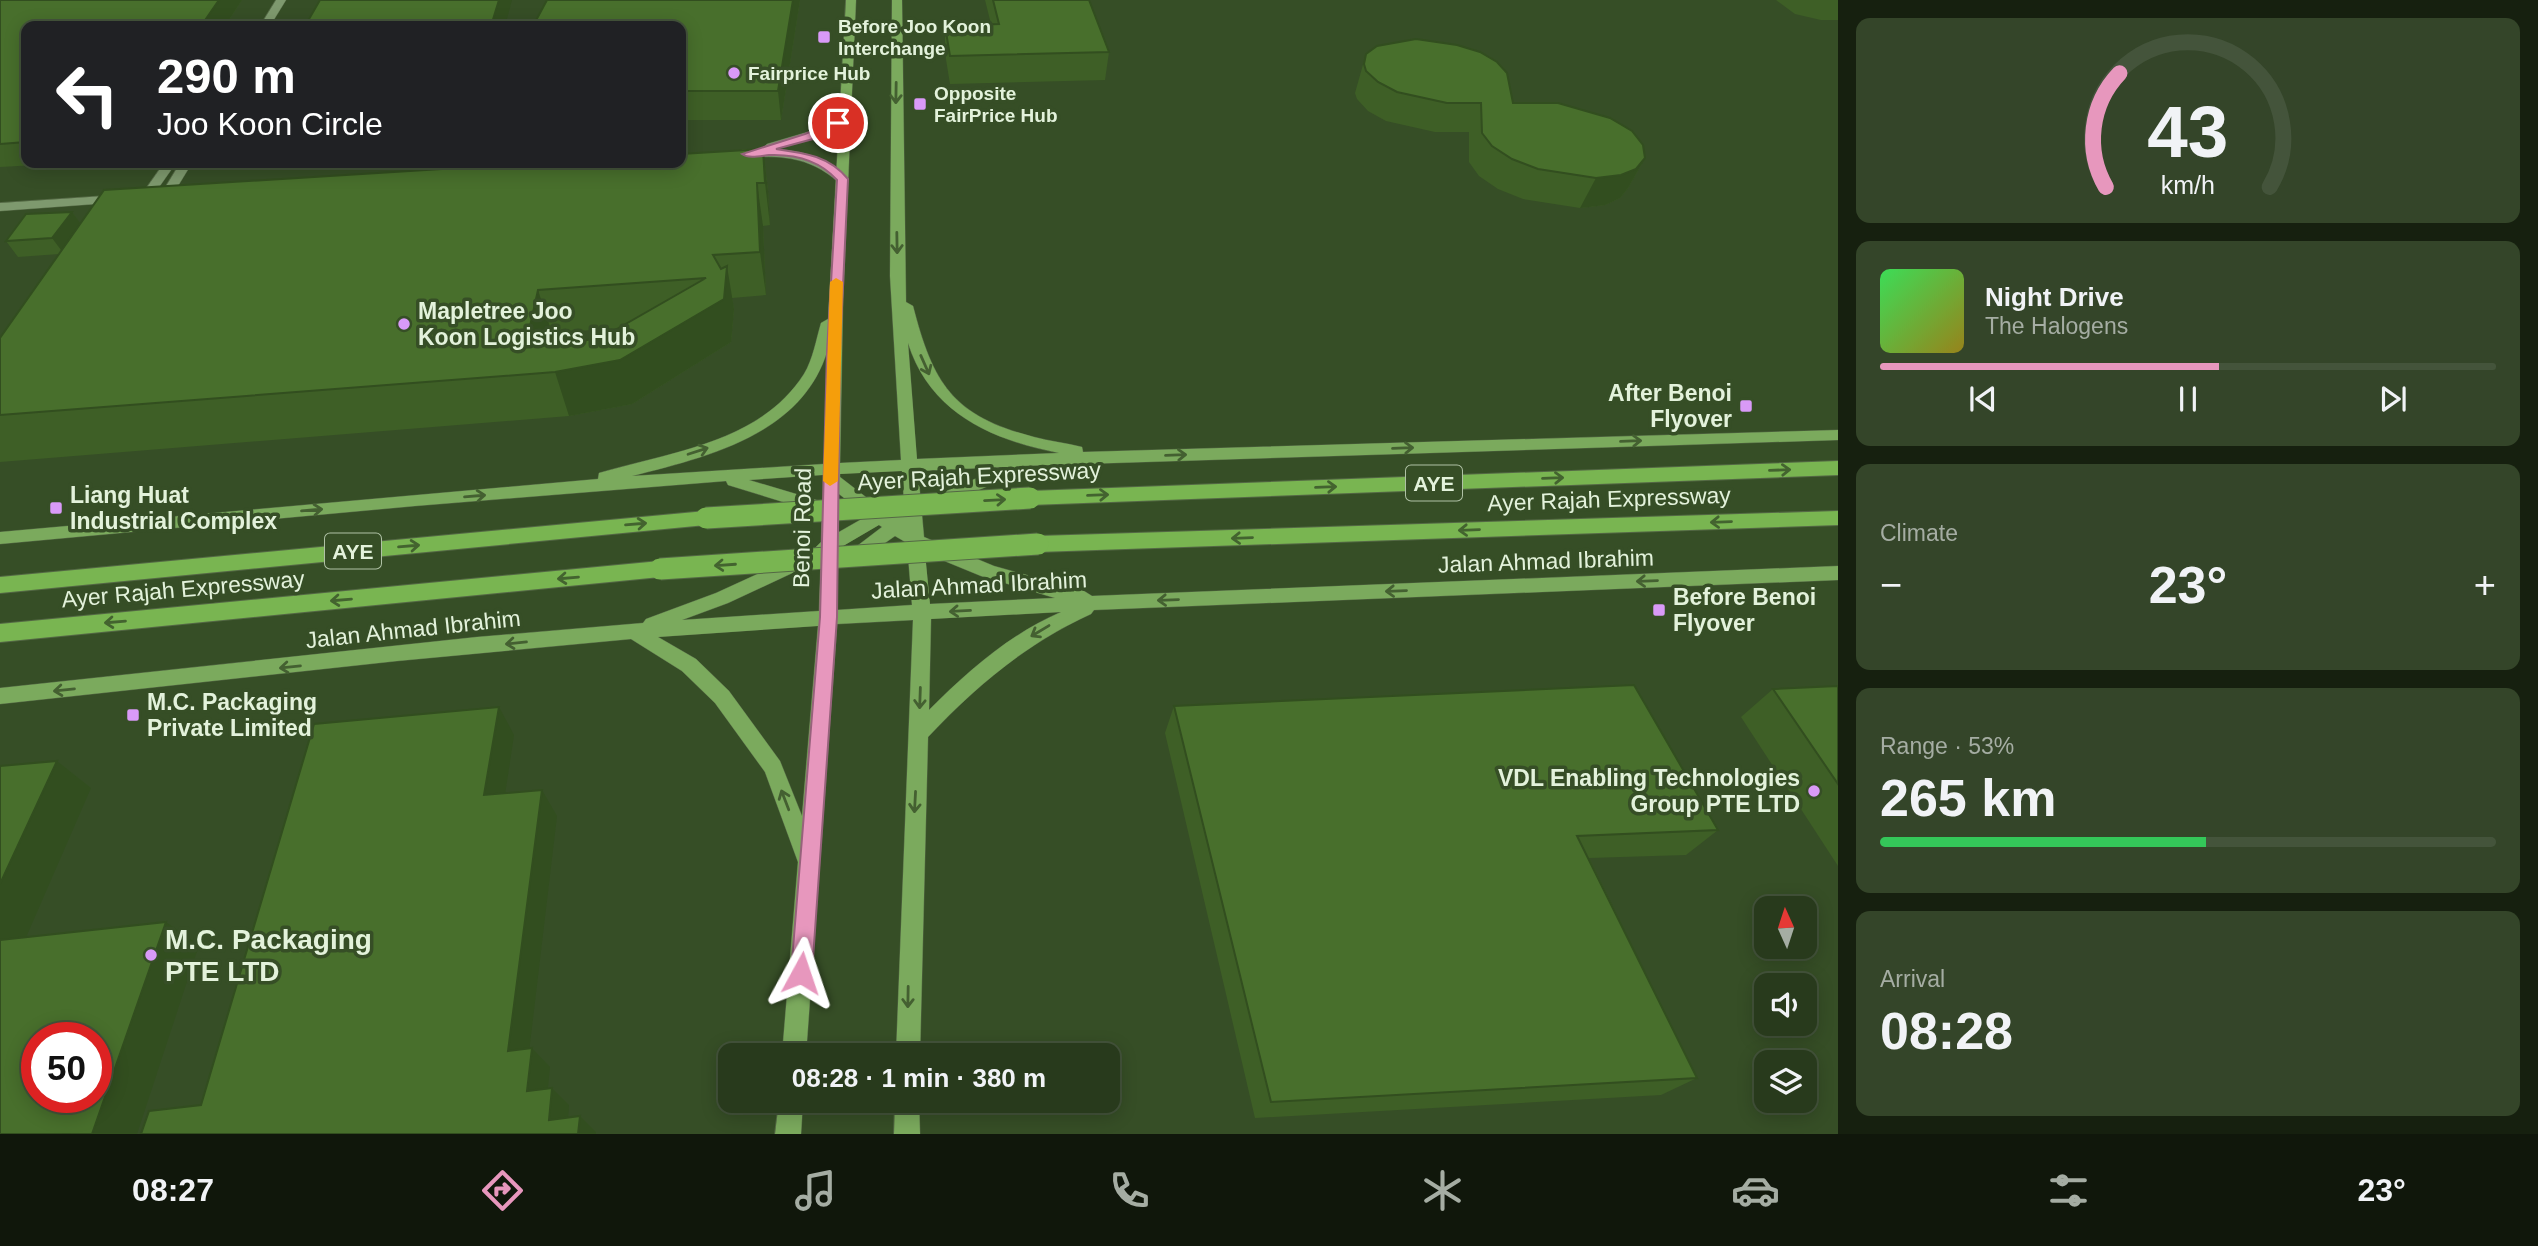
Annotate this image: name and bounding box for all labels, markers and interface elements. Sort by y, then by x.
place label: Before Joo Koon Interchange [838,16,991,59]
marker: Before Joo Koon Interchange [816,29,832,45]
icon: left [42,49,133,140]
text: 290 m [157,49,296,103]
place label: Fairprice Hub [748,63,870,84]
marker: Fairprice Hub [726,65,742,81]
one-way arrow [889,81,903,104]
place label: Opposite FairPrice Hub [934,83,1058,126]
text: 43 [2148,91,2228,172]
pin [808,93,868,153]
marker: Opposite FairPrice Hub [912,96,928,112]
icon: arrive [819,104,857,142]
text: Joo Koon Circle [157,106,383,142]
text: km/h [2161,170,2215,198]
one-way arrow [890,232,904,255]
text: Night Drive [1985,282,2124,312]
place label: Mapletree Joo Koon Logistics Hub [418,298,635,350]
text: The Halogens [1985,313,2128,339]
marker: Mapletree Joo Koon Logistics Hub [396,316,412,332]
one-way arrow [919,354,932,375]
place label: After Benoi Flyover [1608,380,1732,432]
icon: previous [1964,380,2002,418]
icon: pause [2169,380,2207,418]
icon: next [2374,380,2412,418]
marker: After Benoi Flyover [1738,398,1754,414]
one-way arrow [1619,435,1642,448]
one-way arrow [1392,441,1415,455]
one-way arrow [687,444,709,457]
one-way arrow [1164,448,1187,461]
street label: Ayer Rajah Expressway [857,457,1102,495]
one-way arrow [1769,463,1792,477]
road number: AYE [1406,466,1462,500]
street label: Benoi Road [788,468,816,588]
one-way arrow [1541,472,1564,485]
one-way arrow [1314,480,1337,494]
place label: Liang Huat Industrial Complex [70,482,277,534]
street label: Ayer Rajah Expressway [1487,482,1732,516]
one-way arrow [463,489,486,502]
one-way arrow [1087,489,1110,502]
one-way arrow [983,493,1005,506]
marker: Liang Huat Industrial Complex [48,500,64,516]
one-way arrow [300,503,323,516]
one-way arrow [1710,515,1733,529]
one-way arrow [624,518,647,531]
text: Climate [1880,520,1958,546]
one-way arrow [1458,524,1481,537]
one-way arrow [1230,531,1253,544]
road number: AYE [325,534,381,568]
one-way arrow [398,539,420,552]
street label: Jalan Ahmad Ibrahim [1438,544,1654,578]
text: 23° [2149,556,2227,614]
one-way arrow [714,559,737,572]
text: − [1880,564,1902,606]
text: + [2474,564,2496,606]
street label: Ayer Rajah Expressway [60,565,306,613]
street label: Jalan Ahmad Ibrahim [870,566,1088,604]
one-way arrow [557,572,579,585]
one-way arrow [1636,574,1659,588]
one-way arrow [1384,584,1407,597]
place label: Before Benoi Flyover [1673,584,1816,636]
one-way arrow [1157,593,1180,606]
one-way arrow [330,594,353,607]
marker: Before Benoi Flyover [1651,602,1667,618]
street label: Jalan Ahmad Ibrahim [304,605,522,653]
one-way arrow [949,605,972,618]
one-way arrow [104,615,126,628]
one-way arrow [1030,625,1050,639]
one-way arrow [505,637,528,650]
one-way arrow [279,660,302,673]
one-way arrow [53,684,75,697]
one-way arrow [913,686,926,709]
place label: M.C. Packaging Private Limited [147,689,317,741]
marker: M.C. Packaging Private Limited [125,707,141,723]
text: Range · 53% [1880,733,2014,759]
place label: VDL Enabling Technologies Group PTE LTD [1498,765,1800,817]
text: 265 km [1880,769,2056,827]
marker: VDL Enabling Technologies Group PTE LTD [1806,783,1822,799]
one-way arrow [778,789,791,811]
one-way arrow [909,790,922,813]
north arrow [1754,896,1816,959]
map controls [1754,896,1817,1113]
place label: M.C. Packaging PTE LTD [165,924,372,987]
position arrow [764,936,838,1010]
marker: M.C. Packaging PTE LTD [143,947,159,963]
text: Arrival [1880,966,1945,992]
button: sound [1754,973,1817,1036]
one-way arrow [901,985,915,1008]
text: 08:28 [1880,1002,2013,1060]
speed limit sign: 50 [21,1022,112,1113]
button: layers [1754,1050,1817,1113]
text: 08:28 · 1 min · 380 m [792,1063,1046,1093]
icon: directions [478,1166,527,1215]
icon: music [791,1166,840,1215]
icon: phone [1105,1166,1154,1215]
icon: climate [1418,1166,1467,1215]
icon: car [1731,1166,1780,1215]
icon: filters [2044,1166,2093,1215]
text: 08:27 [132,1172,214,1208]
text: 23° [2357,1172,2406,1208]

